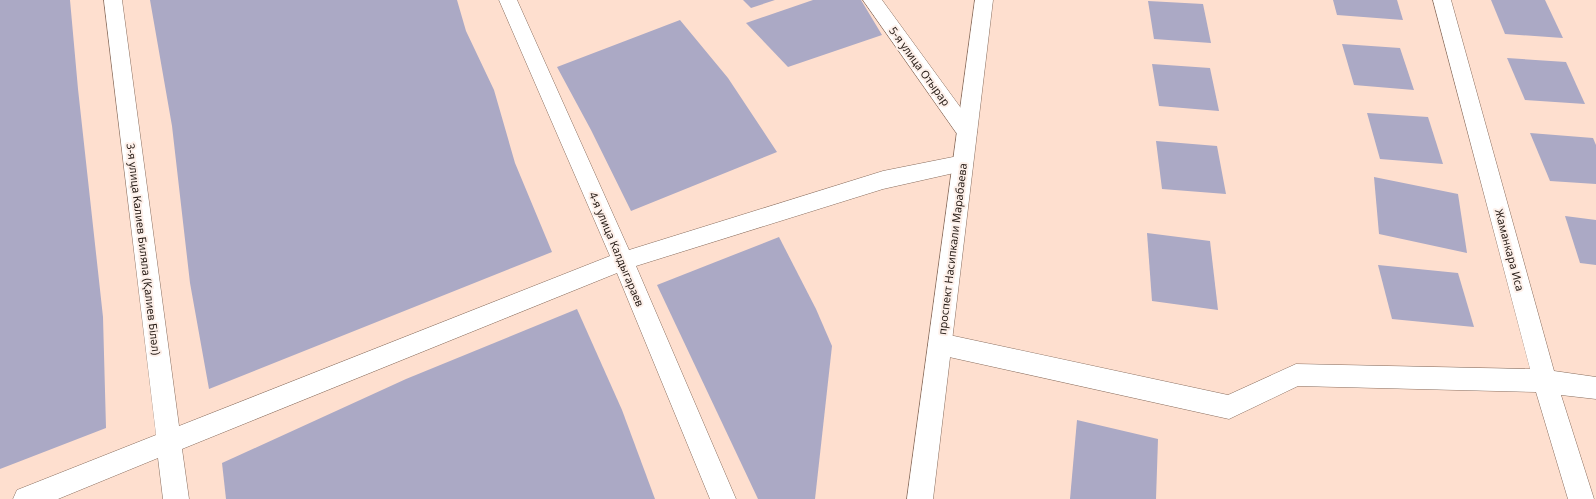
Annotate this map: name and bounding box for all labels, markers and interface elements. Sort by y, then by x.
street label: 5-я улица Отырар [886,23,954,109]
street label: 3-я улица Калиев Биляла (Қалиев Біләл) [124,142,164,356]
street label: проспект Насипкали Марабаева [934,162,970,336]
street label: 4-я улица Калдыгараев [586,189,648,309]
street label: Жаманкара Иса [1492,207,1528,293]

